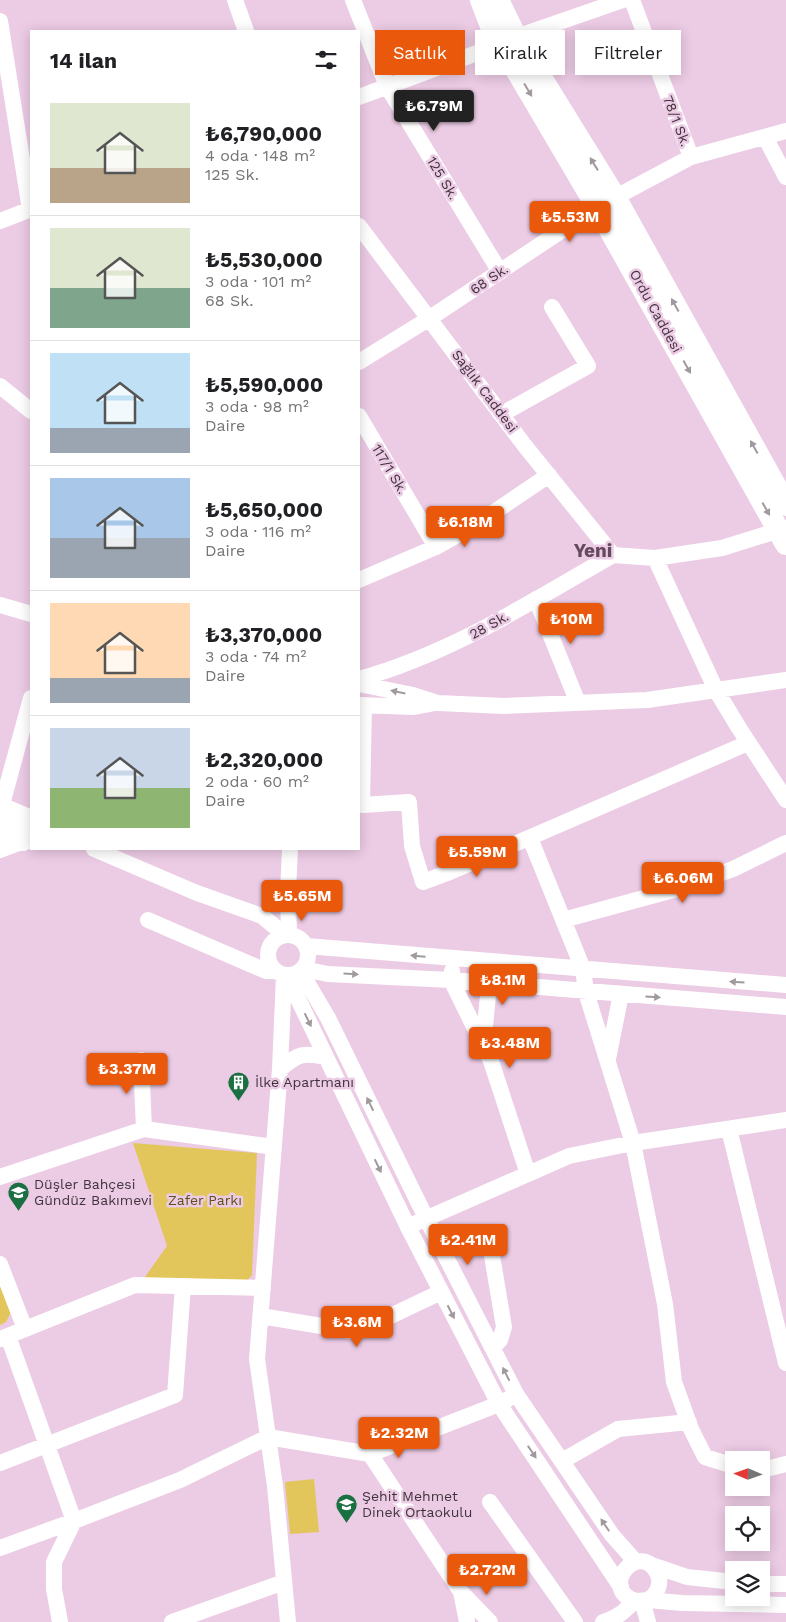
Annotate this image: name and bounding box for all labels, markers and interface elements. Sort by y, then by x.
chip: Satılık [375,30,465,75]
chip: Kiralık [475,30,565,75]
chip: Filtreler [575,30,681,75]
icon: filters [312,46,340,74]
text: 14 ilan [50,48,117,73]
one-way arrow [523,83,532,96]
pin: ₺6.79M [393,90,475,132]
street label: 78/1 Sk. [660,93,694,149]
text: ₺6.79M [405,96,463,115]
text: ₺6,790,000 [205,121,322,146]
icon: home [90,123,150,183]
text: 4 oda · 148 m² [205,146,315,165]
street label: 125 Sk. [424,154,462,202]
one-way arrow [590,157,599,170]
text: 125 Sk. [205,165,259,184]
pin: ₺5.53M [529,200,611,243]
text: ₺5.53M [541,207,599,226]
text: ₺5,530,000 [205,247,323,272]
icon: home [90,248,150,308]
street label: 68 Sk. [467,260,511,298]
street label: Ordu Caddesi [627,267,685,355]
text: 3 oda · 101 m² [205,272,311,291]
text: 68 Sk. [205,291,254,310]
one-way arrow [671,298,679,312]
street label: Sağlık Caddesi [449,347,521,435]
one-way arrow [683,360,691,374]
text: ₺5,590,000 [205,372,323,397]
icon: home [90,373,150,433]
text: 3 oda · 98 m² [205,397,309,416]
text: Daire [205,416,245,435]
one-way arrow [750,440,758,454]
street label: 117/1 Sk. [369,441,411,497]
text: ₺5,650,000 [205,497,323,522]
icon: home [90,498,150,558]
one-way arrow [762,502,771,515]
pin: ₺6.18M [424,506,506,548]
text: ₺6.18M [437,512,493,531]
text: 3 oda · 116 m² [205,522,311,541]
district label: Yeni [574,539,612,562]
text: Daire [205,541,245,560]
pin: ₺10M [541,602,601,645]
street label: 28 Sk. [467,608,511,642]
text: ₺10M [549,609,593,628]
text: ₺3,370,000 [205,622,322,647]
icon: home [90,623,150,683]
text: 3 oda · 74 m² [205,647,306,666]
text: Daire [205,666,245,685]
one-way arrow [391,688,406,696]
text: ₺2,320,000 [205,747,323,772]
icon: home [90,748,150,808]
text: 2 oda · 60 m² [205,772,309,791]
text: Daire [205,791,245,810]
pin: ₺5.59M [436,836,518,878]
text: ₺5.59M [447,842,507,861]
pin: ₺6.06M [642,862,724,904]
text: ₺6.06M [653,868,713,887]
pin: ₺5.65M [261,880,343,922]
text: ₺5.65M [273,886,331,905]
one-way arrow [410,951,426,959]
pin: ₺8.1M [468,964,538,1006]
text: ₺8.1M [480,970,526,989]
one-way arrow [344,971,360,979]
one-way arrow [729,977,745,985]
one-way arrow [645,993,661,1001]
one-way arrow [304,1013,312,1027]
pin: ₺3.48M [469,1026,551,1069]
text: ₺3.48M [480,1033,540,1052]
pin: ₺3.37M [86,1052,168,1095]
text: ₺3.37M [98,1059,156,1078]
building icon: İlke Apartmanı [227,1070,251,1101]
place label: İlke Apartmanı [255,1074,354,1090]
one-way arrow [366,1097,374,1111]
one-way arrow [375,1159,383,1173]
place label: Düşler Bahçesi Gündüz Bakımevi [34,1176,152,1208]
school or university icon: Düşler Bahçesi Gündüz Bakımevi [6,1180,30,1211]
park label: Zafer Parkı [168,1192,242,1208]
pin: ₺2.41M [427,1224,509,1266]
text: ₺2.41M [440,1230,496,1249]
one-way arrow [447,1304,455,1319]
pin: ₺3.6M [322,1306,392,1348]
text: ₺3.6M [332,1312,382,1331]
one-way arrow [502,1367,510,1381]
pin: ₺2.32M [358,1416,440,1459]
text: ₺2.32M [369,1423,429,1442]
one-way arrow [527,1446,537,1459]
north arrow [725,1451,770,1496]
map controls [725,1451,770,1606]
place label: Şehit Mehmet Dinek Ortaokulu [362,1488,472,1520]
school or university icon: Şehit Mehmet Dinek Ortaokulu [334,1492,358,1523]
button: locate [725,1506,770,1551]
one-way arrow [600,1518,610,1531]
pin: ₺2.72M [446,1554,528,1596]
text: ₺2.72M [458,1560,516,1579]
button: layers [725,1561,770,1606]

